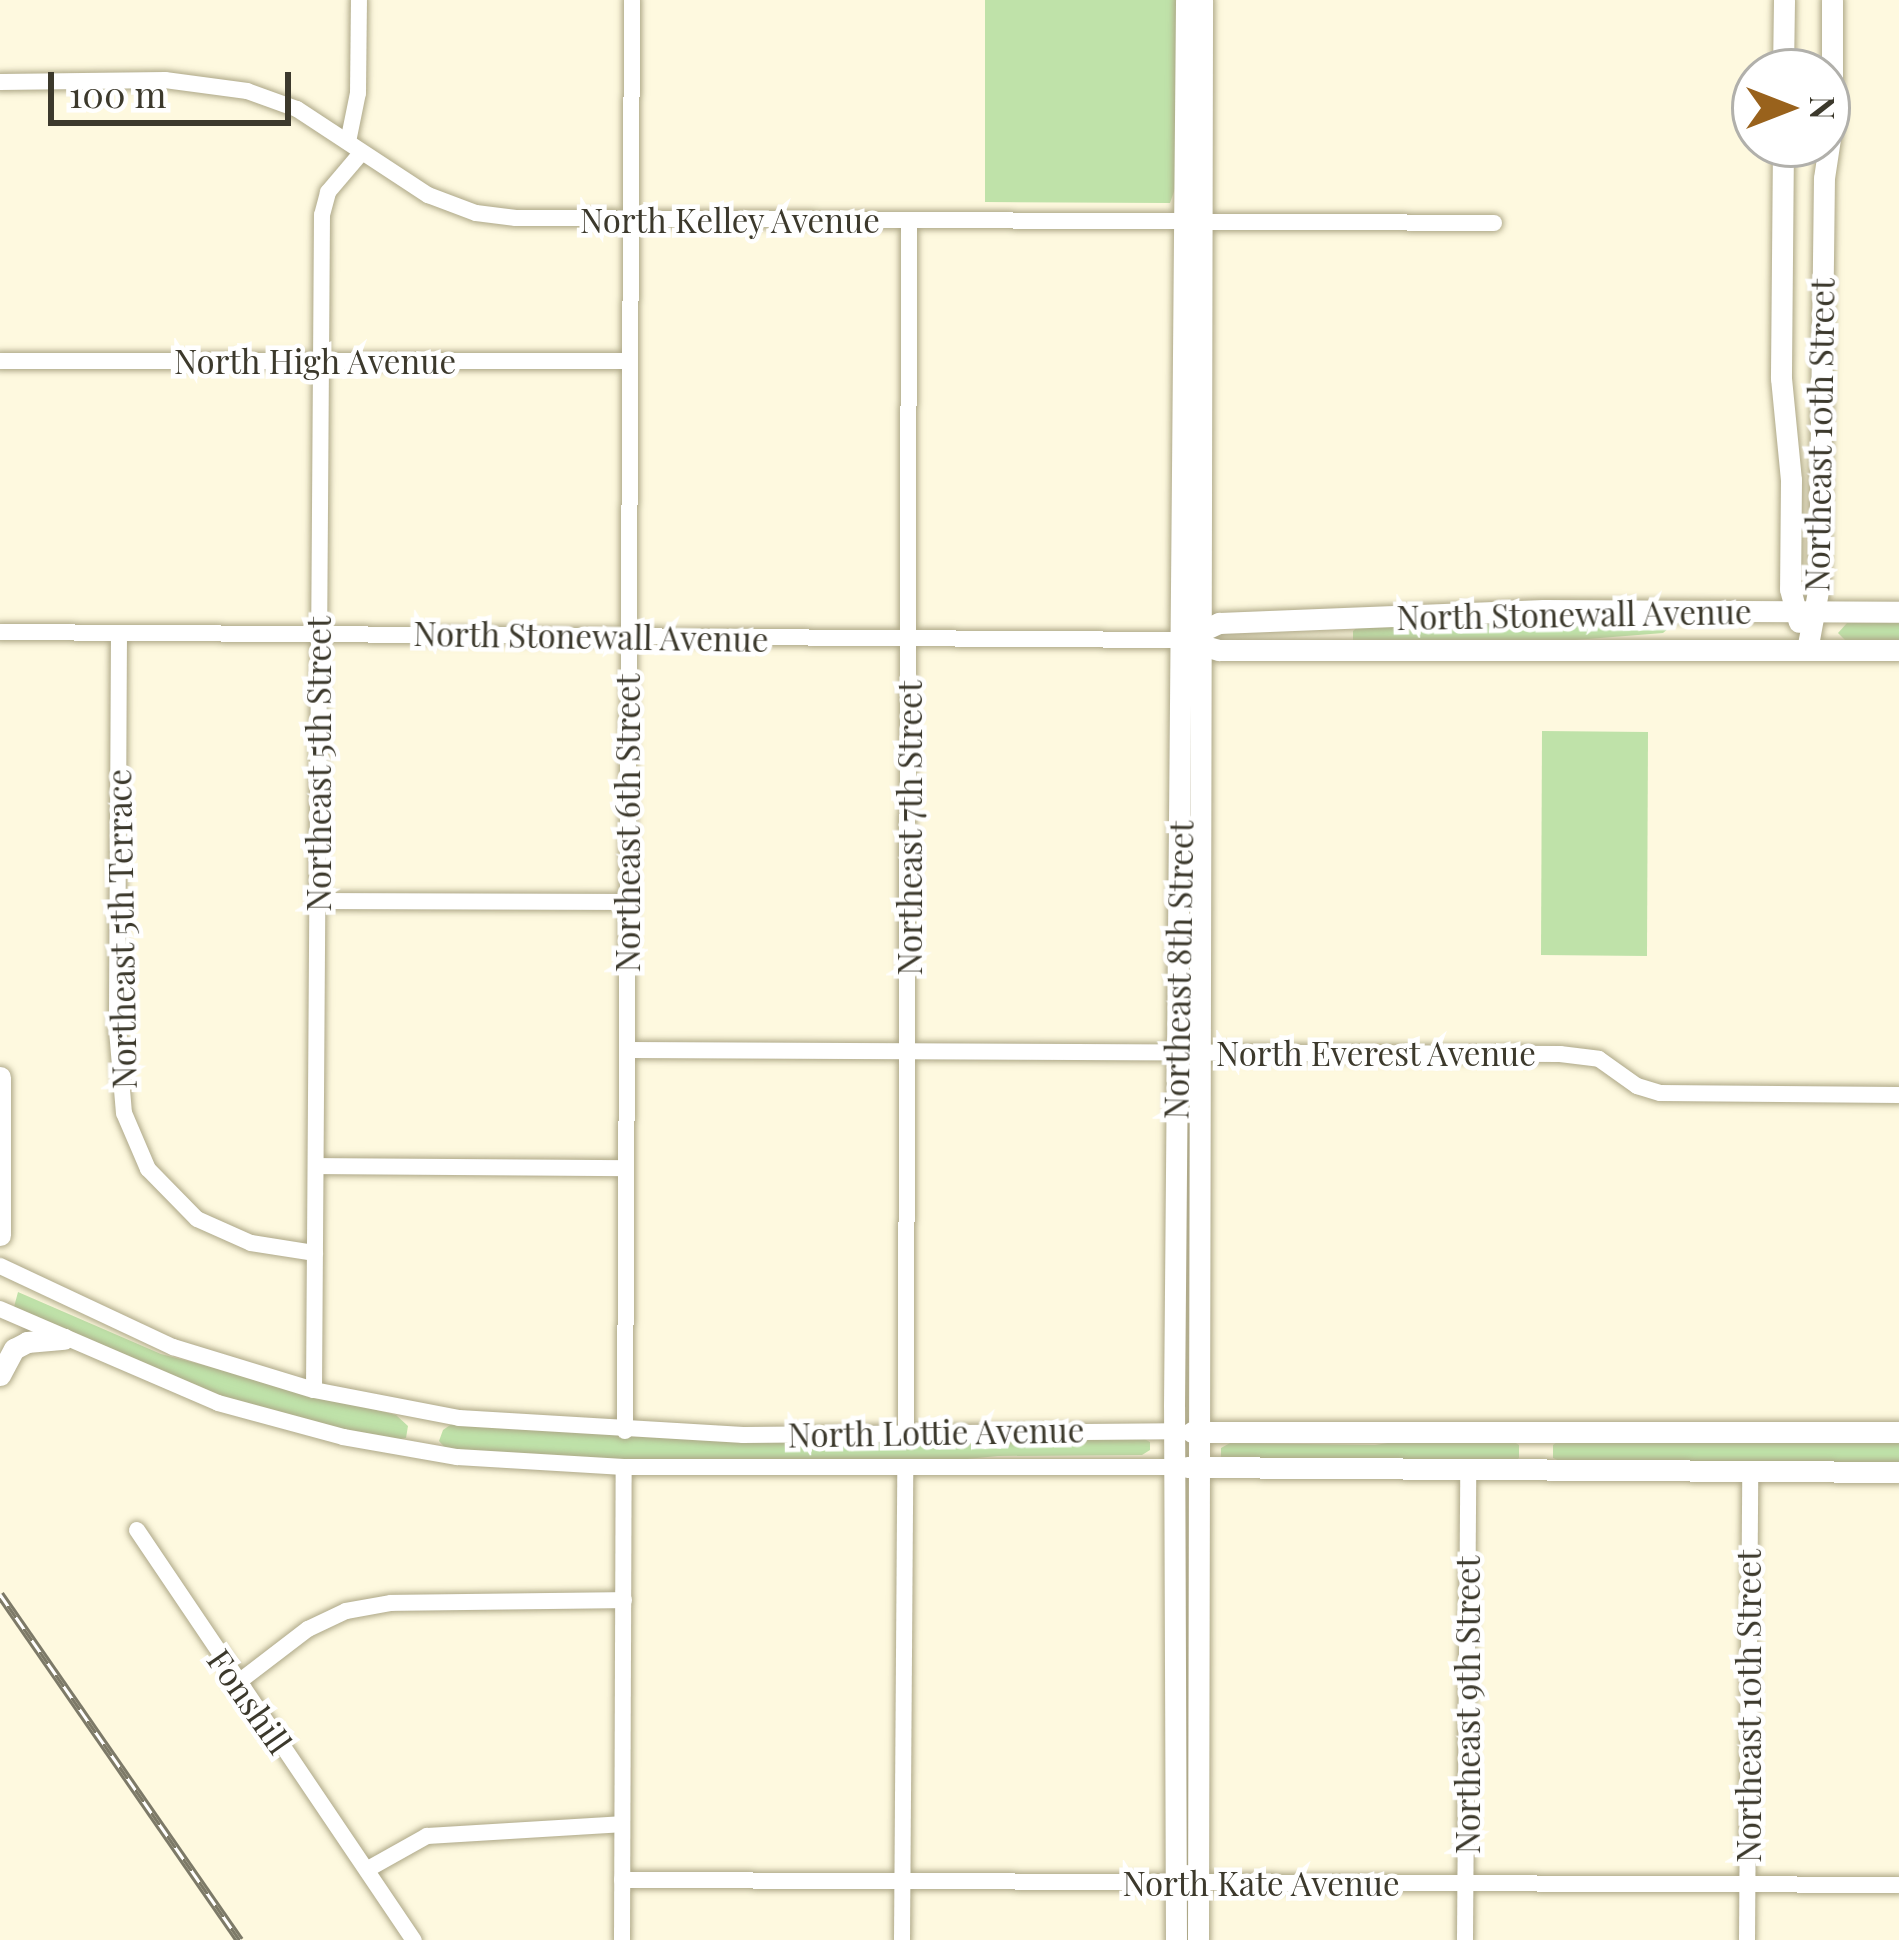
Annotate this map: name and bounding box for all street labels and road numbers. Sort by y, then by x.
street label: North Kelley Avenue [579,200,881,240]
street label: Northeast 10th Street [1796,278,1842,592]
street label: North High Avenue [173,341,457,381]
street label: North Stonewall Avenue [1396,591,1752,637]
street label: North Stonewall Avenue [413,613,769,659]
street label: Northeast 5th Street [298,616,338,912]
street label: Northeast 6th Street [607,673,647,973]
street label: Northeast 7th Street [889,680,929,976]
street label: Northeast 5th Terrace [98,768,144,1090]
street label: Northeast 8th Street [1156,820,1200,1120]
street label: North Everest Avenue [1215,1033,1537,1073]
street label: North Lottie Avenue [787,1410,1085,1454]
street label: Northeast 10th Street [1728,1549,1768,1863]
street label: Northeast 9th Street [1447,1555,1487,1855]
street label: Fonshill [200,1641,300,1761]
street label: North Kate Avenue [1122,1863,1400,1903]

